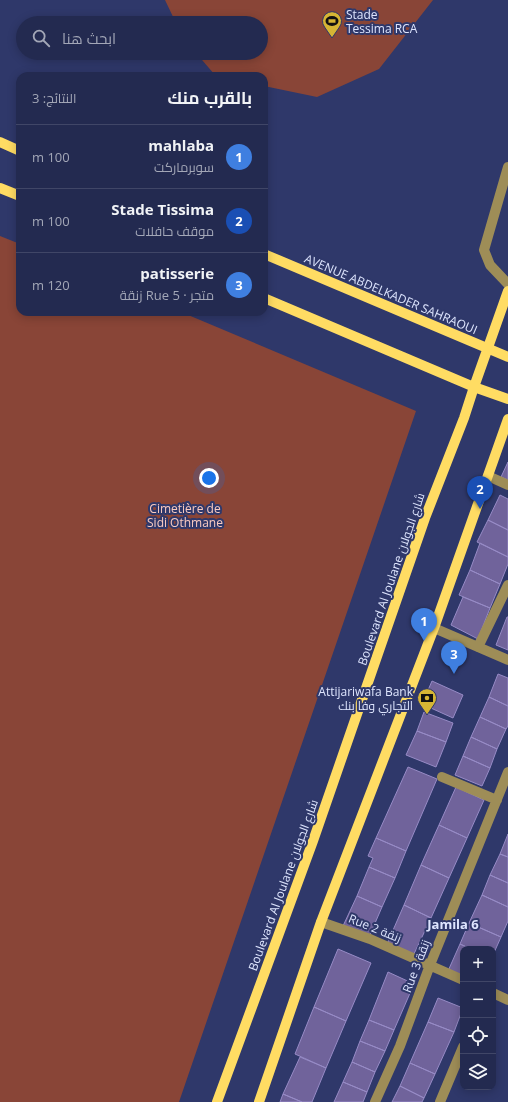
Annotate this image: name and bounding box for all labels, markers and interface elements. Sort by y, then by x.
place label: Stade Tessima RCA [346,6,418,37]
sports icon: Stade Tessima RCA [321,10,343,38]
search box [16,16,268,60]
icon: search [30,27,52,49]
text: ابحث هنا [62,28,116,48]
text: بالقرب منك [167,86,252,109]
text: النتائج: 3 [32,89,76,107]
text: mahlaba [148,135,214,155]
text: 100 m [32,148,70,166]
text: 1 [235,148,243,166]
text: سوبرماركت [154,158,214,176]
text: Stade Tissima [111,199,214,219]
text: 100 m [32,212,70,230]
text: 2 [235,212,243,230]
text: موقف حافلات [135,222,214,240]
street label: AVENUE ABDELKADER SAHRAOUI [302,250,480,338]
text: patisserie [140,263,214,283]
text: 120 m [32,276,70,294]
text: 3 [235,276,243,294]
text: متجر · Rue 5 زنقة [120,286,214,304]
your location [199,468,219,488]
pin: 2 [467,476,493,509]
street label: Boulevard Al Joulane شارع الجولان [353,490,429,668]
park label: Cimetière de Sidi Othmane [147,500,223,531]
pin: 1 [411,608,437,641]
pin: 3 [441,641,467,674]
place label: Attijariwafa Bank التجاري وفا بنك [318,683,414,716]
bank icon: Attijariwafa Bank التجاري وفا بنك [416,687,438,715]
street label: Boulevard Al Joulane شارع الجولان [244,797,322,973]
street label: Rue 2 زنقة [346,910,404,946]
district label: Jamila 6 [426,915,479,933]
street label: Rue 3 زنقة [398,937,434,995]
map controls [460,946,496,1090]
button: + [460,946,496,982]
button: − [460,982,496,1018]
button: locate [460,1018,496,1054]
button: layers [460,1054,496,1090]

